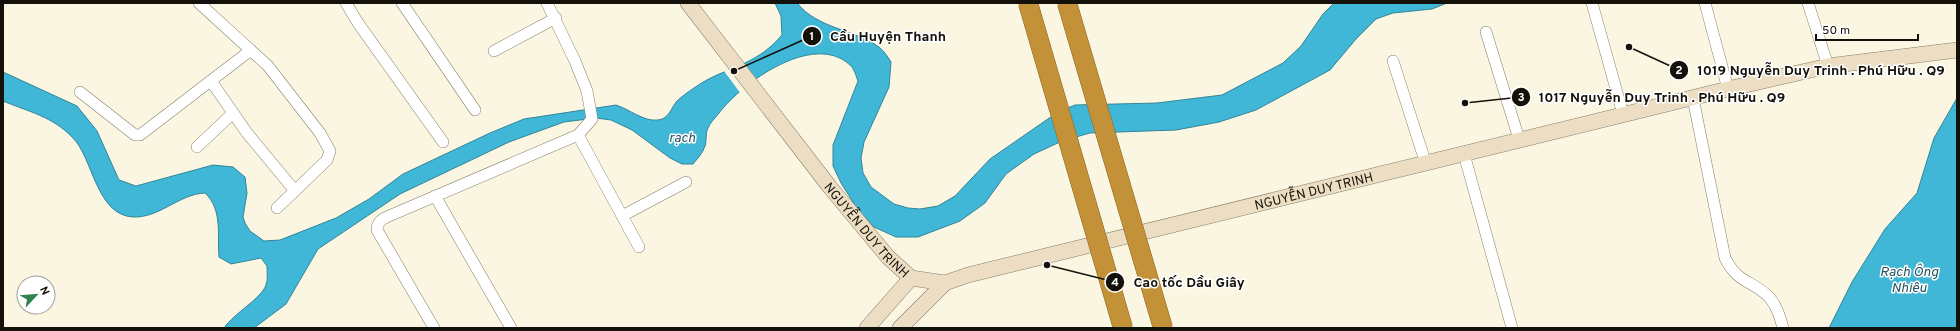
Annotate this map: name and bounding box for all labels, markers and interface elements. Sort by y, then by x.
scale bar [1816,16,1918,42]
callout: Cầu Huyện Thanh [802,23,954,49]
text: 50 m [1822,23,1850,39]
text: 1 [810,29,814,45]
text: Cầu Huyện Thanh [830,29,946,46]
callout: 1019 Nguyễn Duy Trinh . Phú Hữu . Q9 [1669,57,1953,83]
text: 1019 Nguyễn Duy Trinh . Phú Hữu . Q9 [1697,61,1945,80]
text: 2 [1675,63,1683,79]
callout: 1017 Nguyễn Duy Trinh . Phú Hữu . Q9 [1511,84,1794,110]
text: 1017 Nguyễn Duy Trinh . Phú Hữu . Q9 [1539,88,1785,107]
text: 3 [1517,90,1525,106]
water label: rạch [669,130,696,147]
street label: NGUYỄN DUY TRINH [1253,170,1375,215]
street label: NGUYỄN DUY TRINH [820,180,912,282]
water label: Rạch Ông Nhiêu [1880,263,1939,297]
callout: Cao tốc Dầu Giây [1105,269,1252,295]
north arrow [16,275,56,315]
text: 4 [1111,275,1119,291]
text: Cao tốc Dầu Giây [1133,275,1245,292]
text: N [36,284,52,298]

